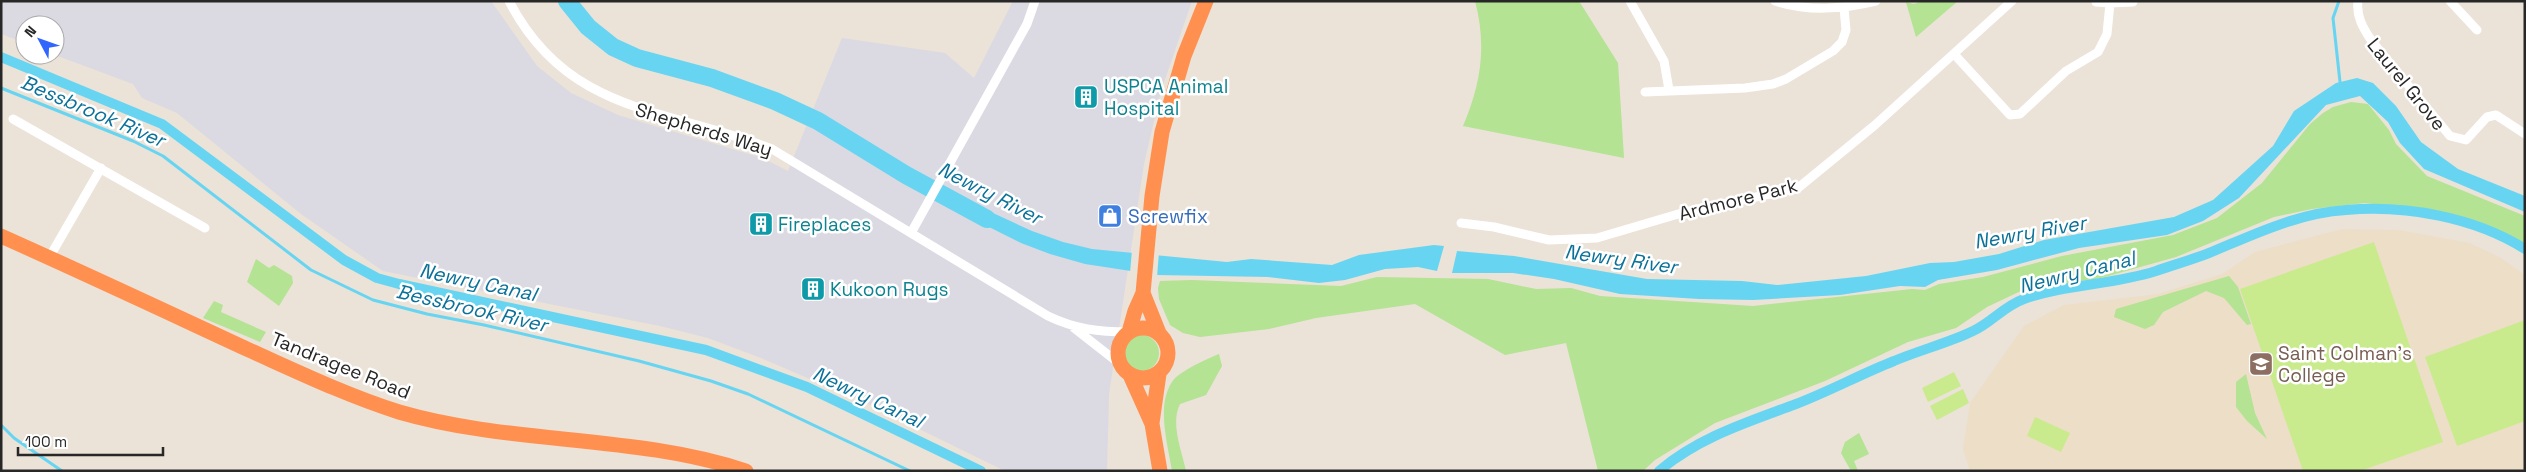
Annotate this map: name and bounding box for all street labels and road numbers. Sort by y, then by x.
street label: Laurel Grove [2362,33,2452,136]
street label: Shepherds Way [632,97,776,162]
street label: Ardmore Park [1676,173,1800,226]
street label: Tandragee Road [267,326,414,405]

